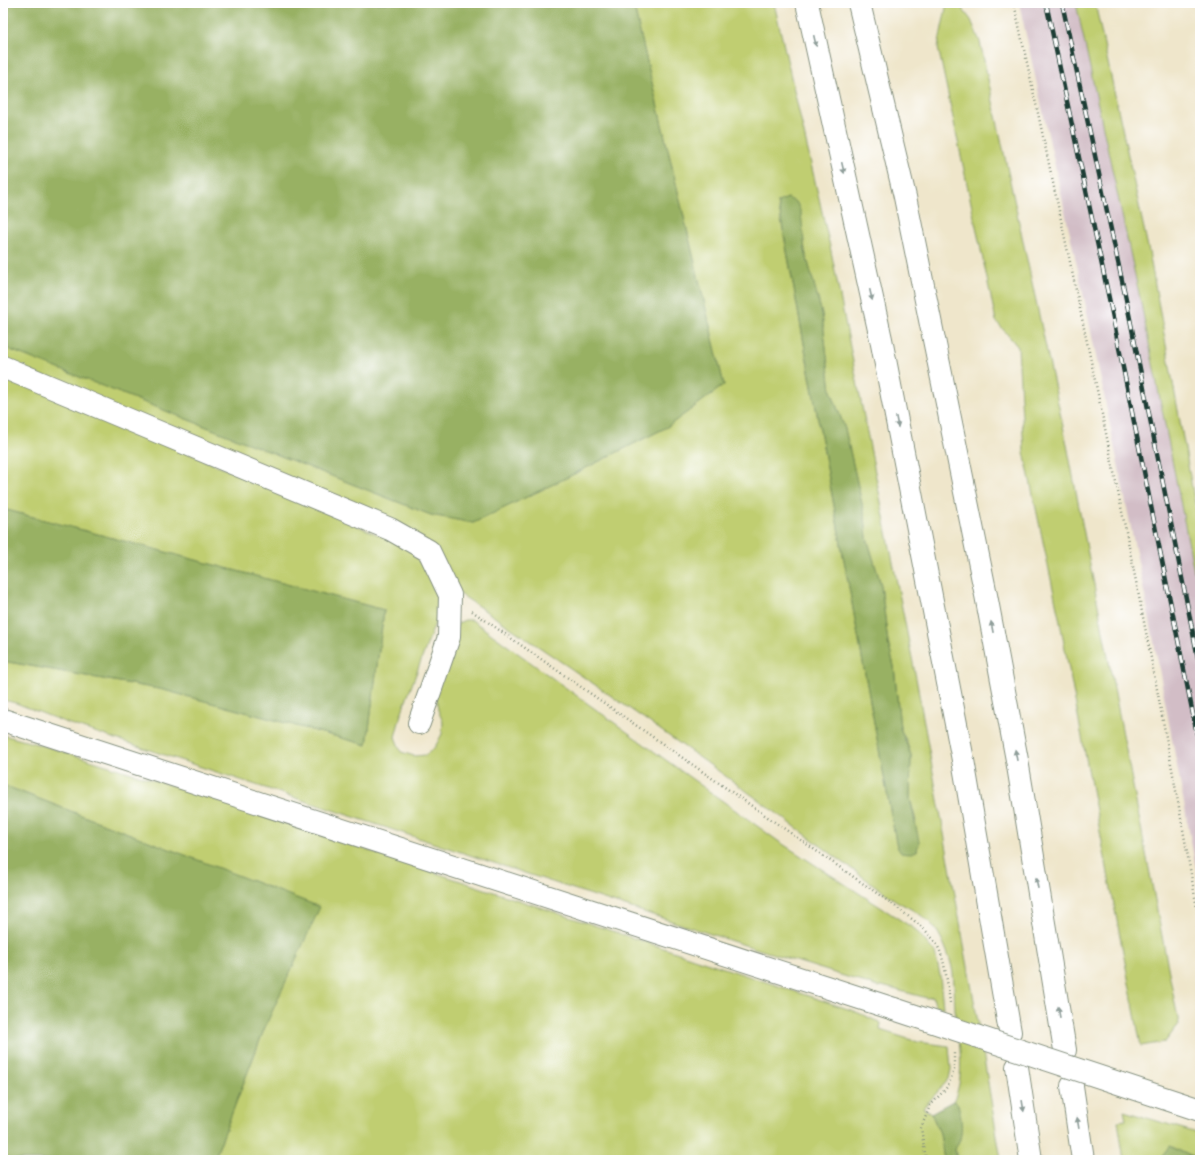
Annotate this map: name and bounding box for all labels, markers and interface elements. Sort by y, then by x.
one-way arrow [812,35,818,47]
one-way arrow [841,162,847,174]
one-way arrow [869,289,875,301]
one-way arrow [895,416,901,428]
one-way arrow [989,621,995,633]
one-way arrow [1012,749,1018,761]
one-way arrow [1034,877,1040,889]
one-way arrow [1056,1005,1062,1018]
one-way arrow [1020,1100,1026,1112]
one-way arrow [1074,1117,1080,1129]

